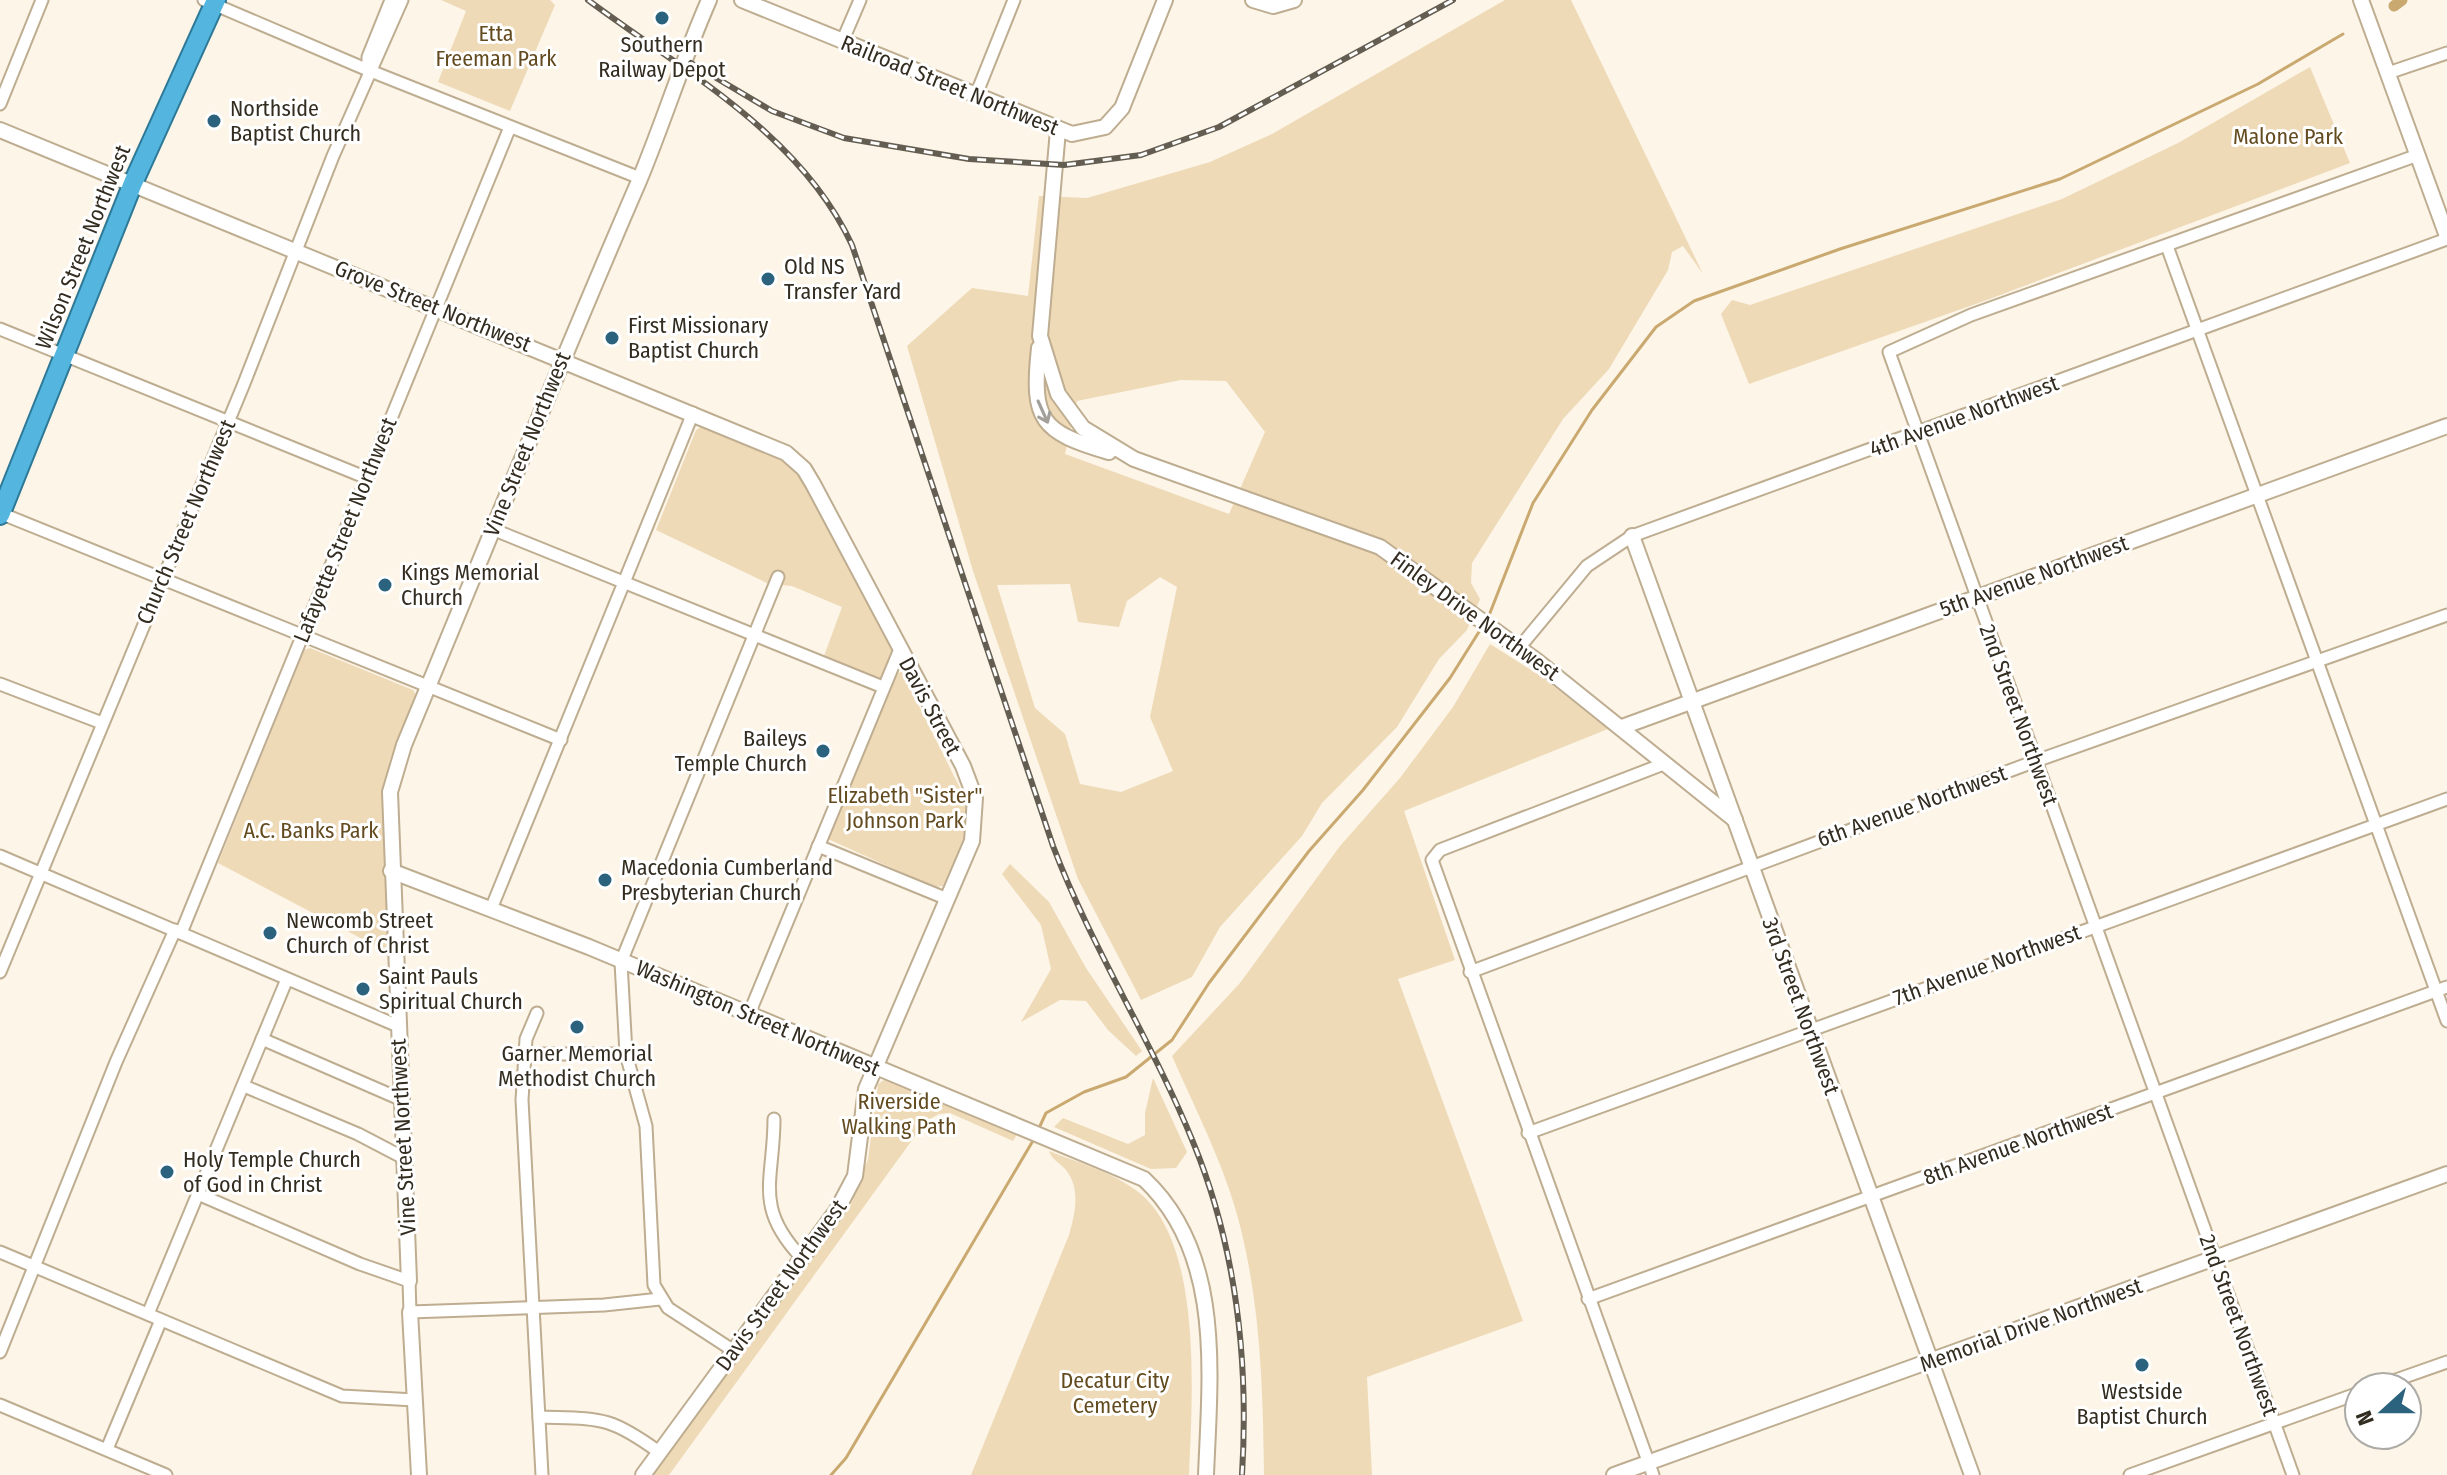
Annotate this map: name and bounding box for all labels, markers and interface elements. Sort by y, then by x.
marker: Southern Railway Depot [653,9,671,27]
park label: Etta Freeman Park [435,20,557,72]
street label: Railroad Street Northwest [837,29,1064,141]
place label: Southern Railway Depot [598,31,727,83]
place label: Northside Baptist Church [230,95,361,147]
marker: Northside Baptist Church [205,112,223,130]
park label: Malone Park [2233,123,2344,150]
street label: Wilson Street Northwest [30,140,137,353]
place label: Old NS Transfer Yard [784,253,901,305]
street label: Grove Street Northwest [331,254,536,358]
marker: Old NS Transfer Yard [759,270,777,288]
place label: First Missionary Baptist Church [628,312,769,364]
marker: First Missionary Baptist Church [603,329,621,347]
street label: Vine Street Northwest [478,347,577,540]
street label: 4th Avenue Northwest [1866,369,2063,463]
one-way arrow [1037,400,1052,424]
street label: Lafayette Street Northwest [287,413,403,646]
street label: Church Street Northwest [131,415,242,628]
street label: 5th Avenue Northwest [1936,529,2133,623]
street label: Finley Drive Northwest [1385,546,1566,687]
place label: Kings Memorial Church [401,559,539,611]
marker: Kings Memorial Church [376,576,394,594]
street label: 2nd Street Northwest [1974,621,2065,810]
street label: Davis Street [893,652,967,760]
place label: Baileys Temple Church [675,725,807,777]
marker: Baileys Temple Church [814,742,832,760]
street label: 6th Avenue Northwest [1814,759,2011,853]
park label: Elizabeth "Sister" Johnson Park [827,782,983,834]
park label: A.C. Banks Park [243,817,379,844]
place label: Macedonia Cumberland Presbyterian Church [621,854,833,906]
marker: Macedonia Cumberland Presbyterian Church [596,871,614,889]
place label: Newcomb Street Church of Christ [286,907,434,959]
street label: 3rd Street Northwest [1756,914,1846,1099]
street label: 7th Avenue Northwest [1890,918,2085,1011]
marker: Newcomb Street Church of Christ [261,924,279,942]
street label: Washington Street Northwest [632,954,885,1082]
place label: Saint Pauls Spiritual Church [379,963,523,1015]
marker: Saint Pauls Spiritual Church [354,980,372,998]
marker: Garner Memorial Methodist Church [568,1018,586,1036]
street label: Vine Street Northwest [384,1037,422,1236]
place label: Garner Memorial Methodist Church [498,1040,656,1092]
park label: Riverside Walking Path [841,1088,957,1140]
street label: 8th Avenue Northwest [1920,1097,2117,1191]
place label: Holy Temple Church of God in Christ [183,1146,361,1198]
marker: Holy Temple Church of God in Christ [158,1163,176,1181]
street label: Davis Street Northwest [710,1193,853,1376]
street label: 2nd Street Northwest [2194,1231,2285,1420]
street label: Memorial Drive Northwest [1916,1272,2147,1378]
marker: Westside Baptist Church [2133,1356,2151,1374]
park label: Decatur City Cemetery [1061,1367,1170,1419]
north arrow [2343,1371,2423,1451]
place label: Westside Baptist Church [2076,1378,2208,1430]
text: N [2350,1407,2380,1429]

